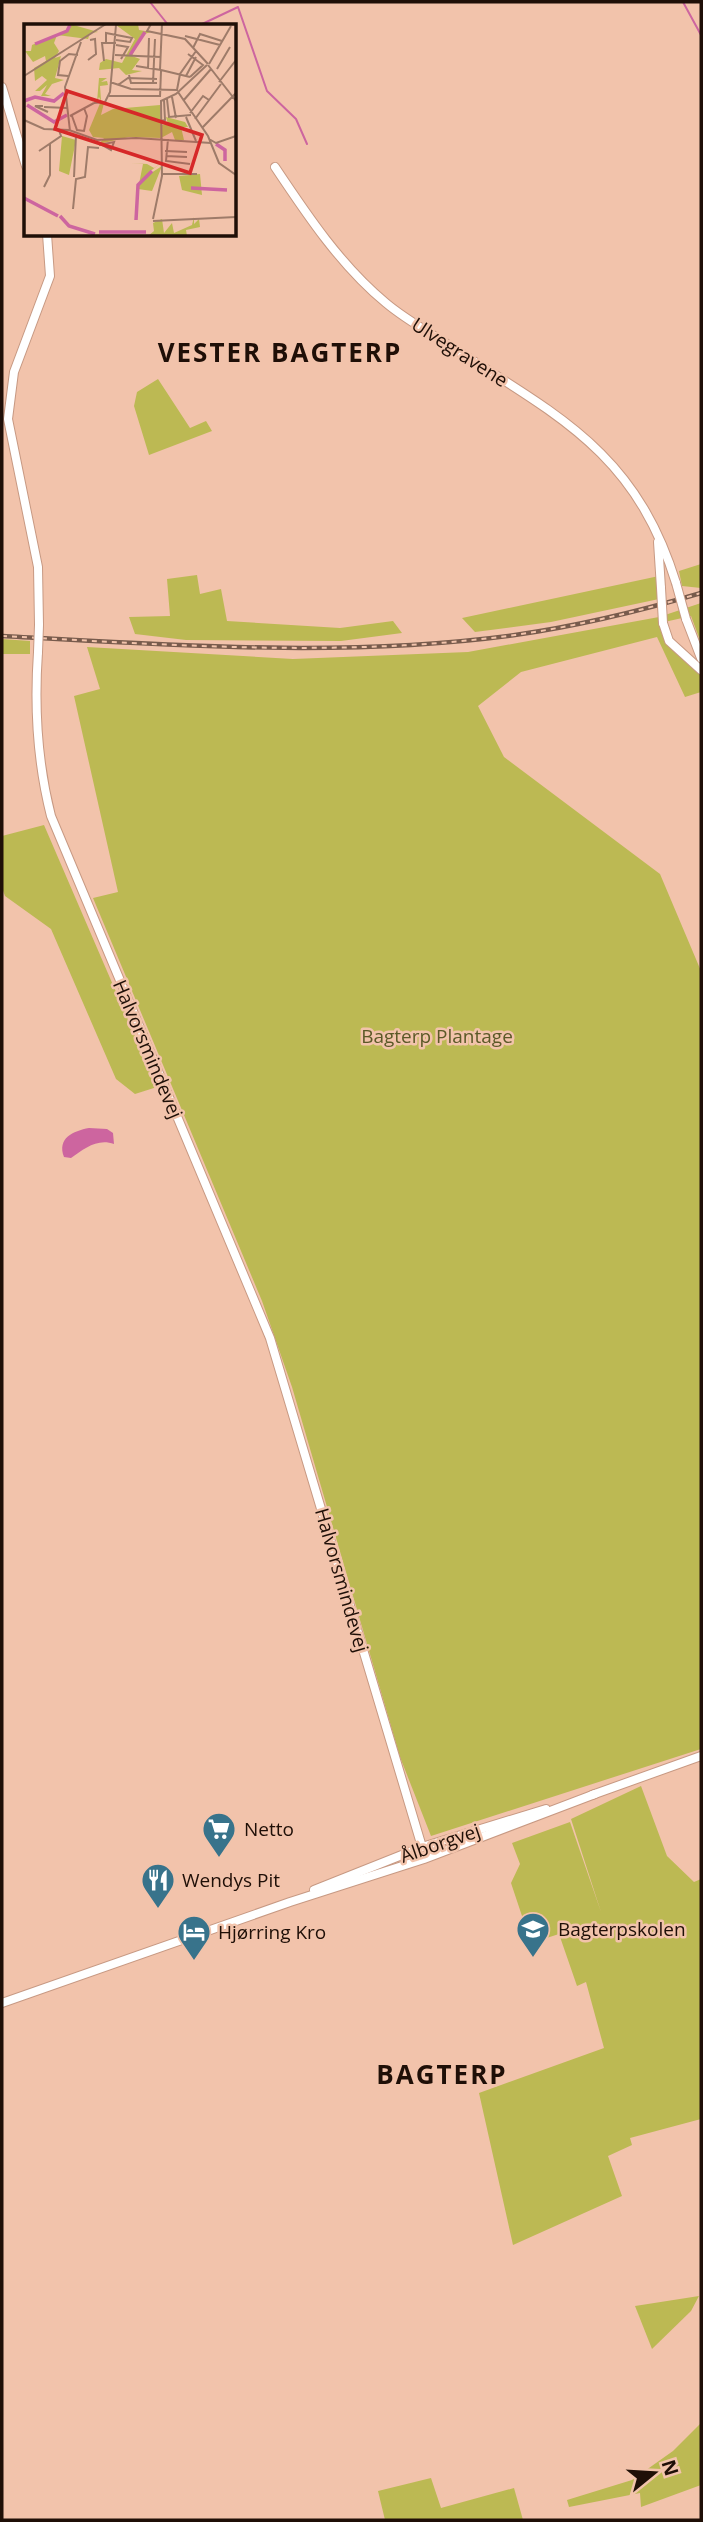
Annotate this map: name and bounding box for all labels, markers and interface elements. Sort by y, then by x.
inset map [24,24,236,236]
street label: Ulvegravene [407,311,513,393]
district label: VESTER BAGTERP [158,334,402,370]
street label: Halvorsmindevej [107,976,189,1122]
park label: Bagterp Plantage [361,1023,513,1049]
street label: Halvorsmindevej [309,1505,375,1655]
supermarket icon: Netto [200,1810,238,1859]
place label: Netto [244,1816,294,1842]
street label: Ålborgvej [397,1817,483,1869]
restaurant icon: Wendys Pit [139,1861,177,1910]
place label: Wendys Pit [182,1867,280,1893]
school or university icon: Bagterpskolen [514,1910,552,1959]
hotel icon: Hjørring Kro [175,1913,213,1962]
place label: Bagterpskolen [558,1916,686,1942]
place label: Hjørring Kro [218,1919,326,1945]
district label: BAGTERP [376,2056,508,2092]
north arrow [619,2438,689,2508]
text: N [655,2456,685,2479]

